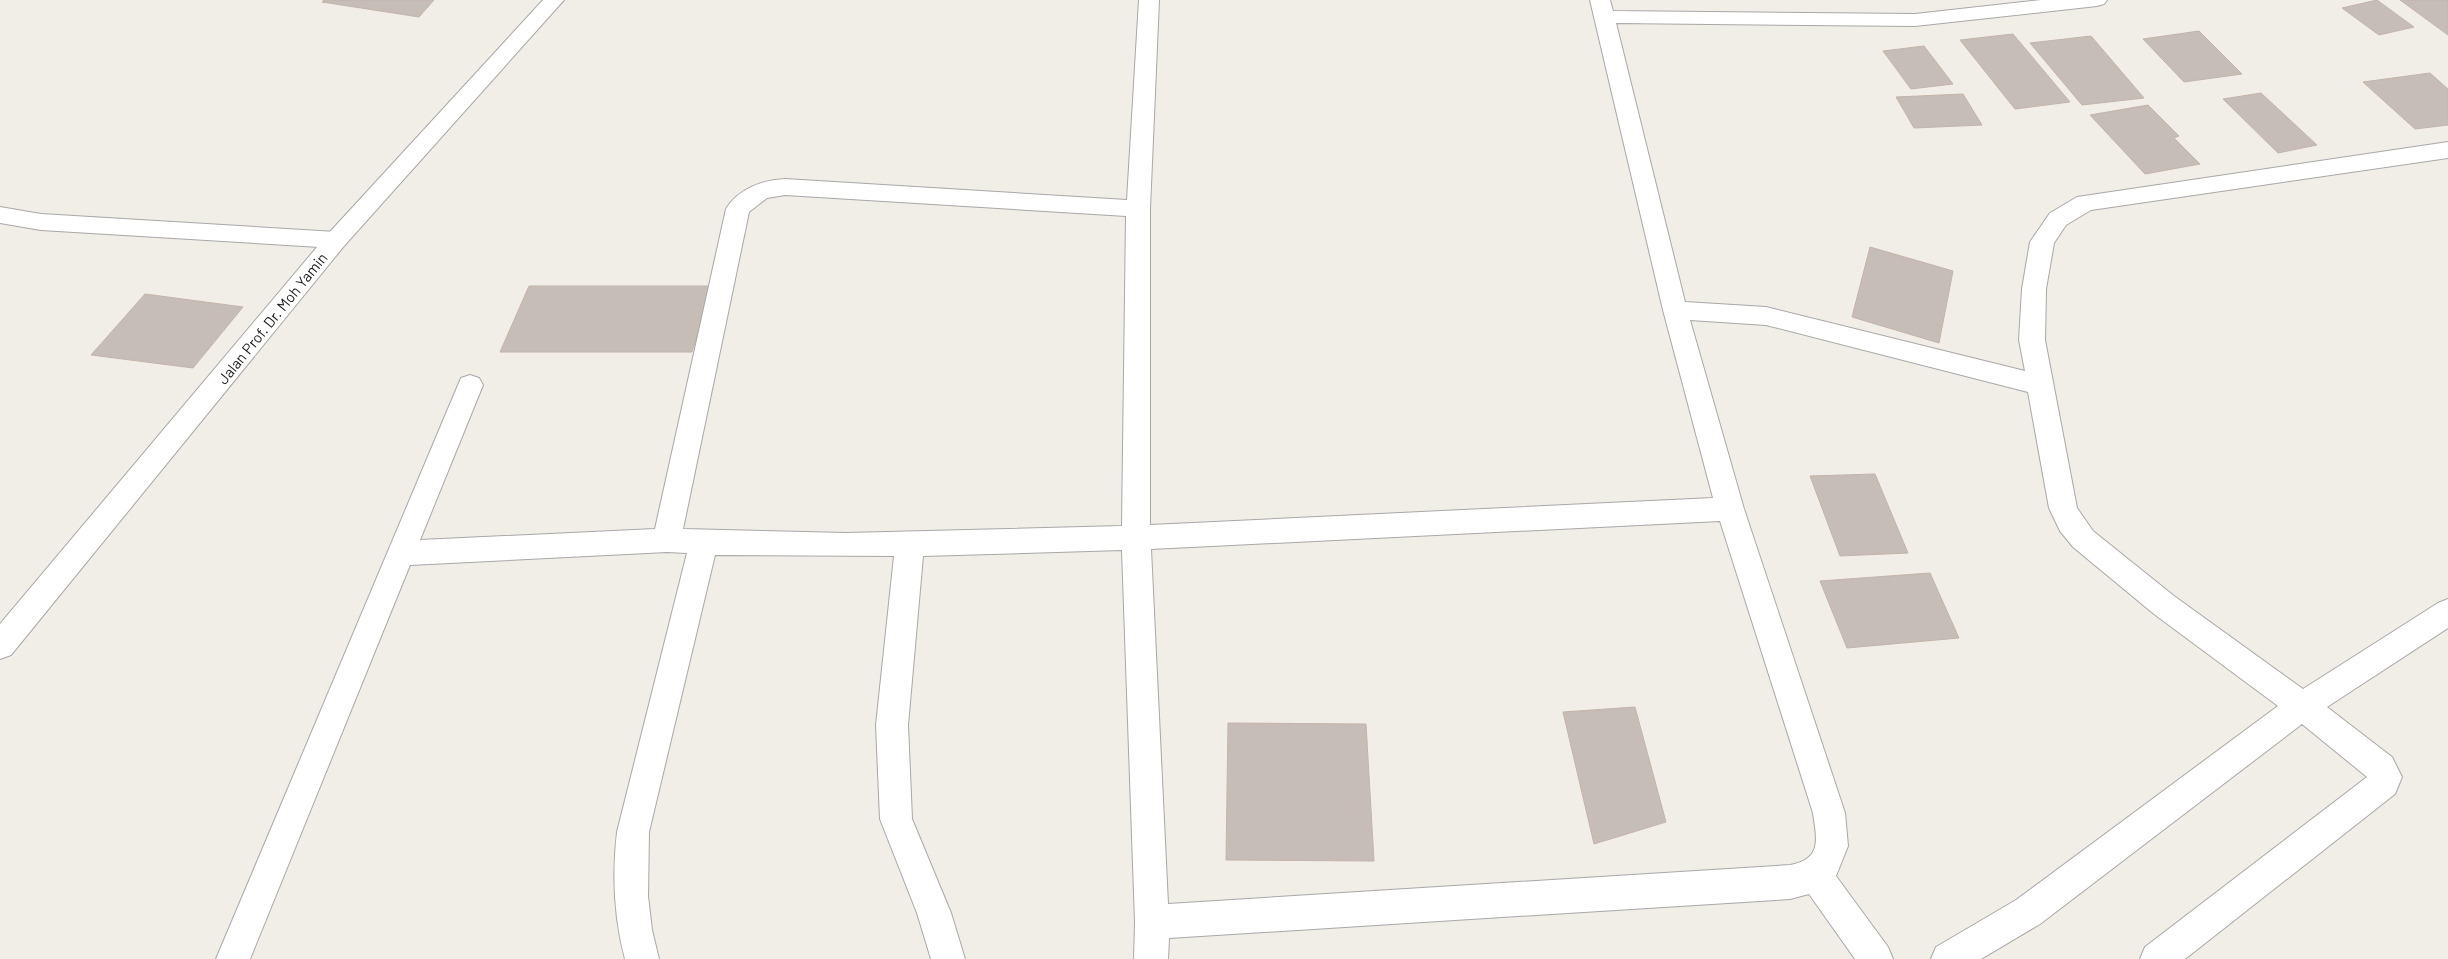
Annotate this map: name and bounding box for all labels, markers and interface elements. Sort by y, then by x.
street label: Jalan Prof. Dr. Moh Yamin [213,249,331,387]

